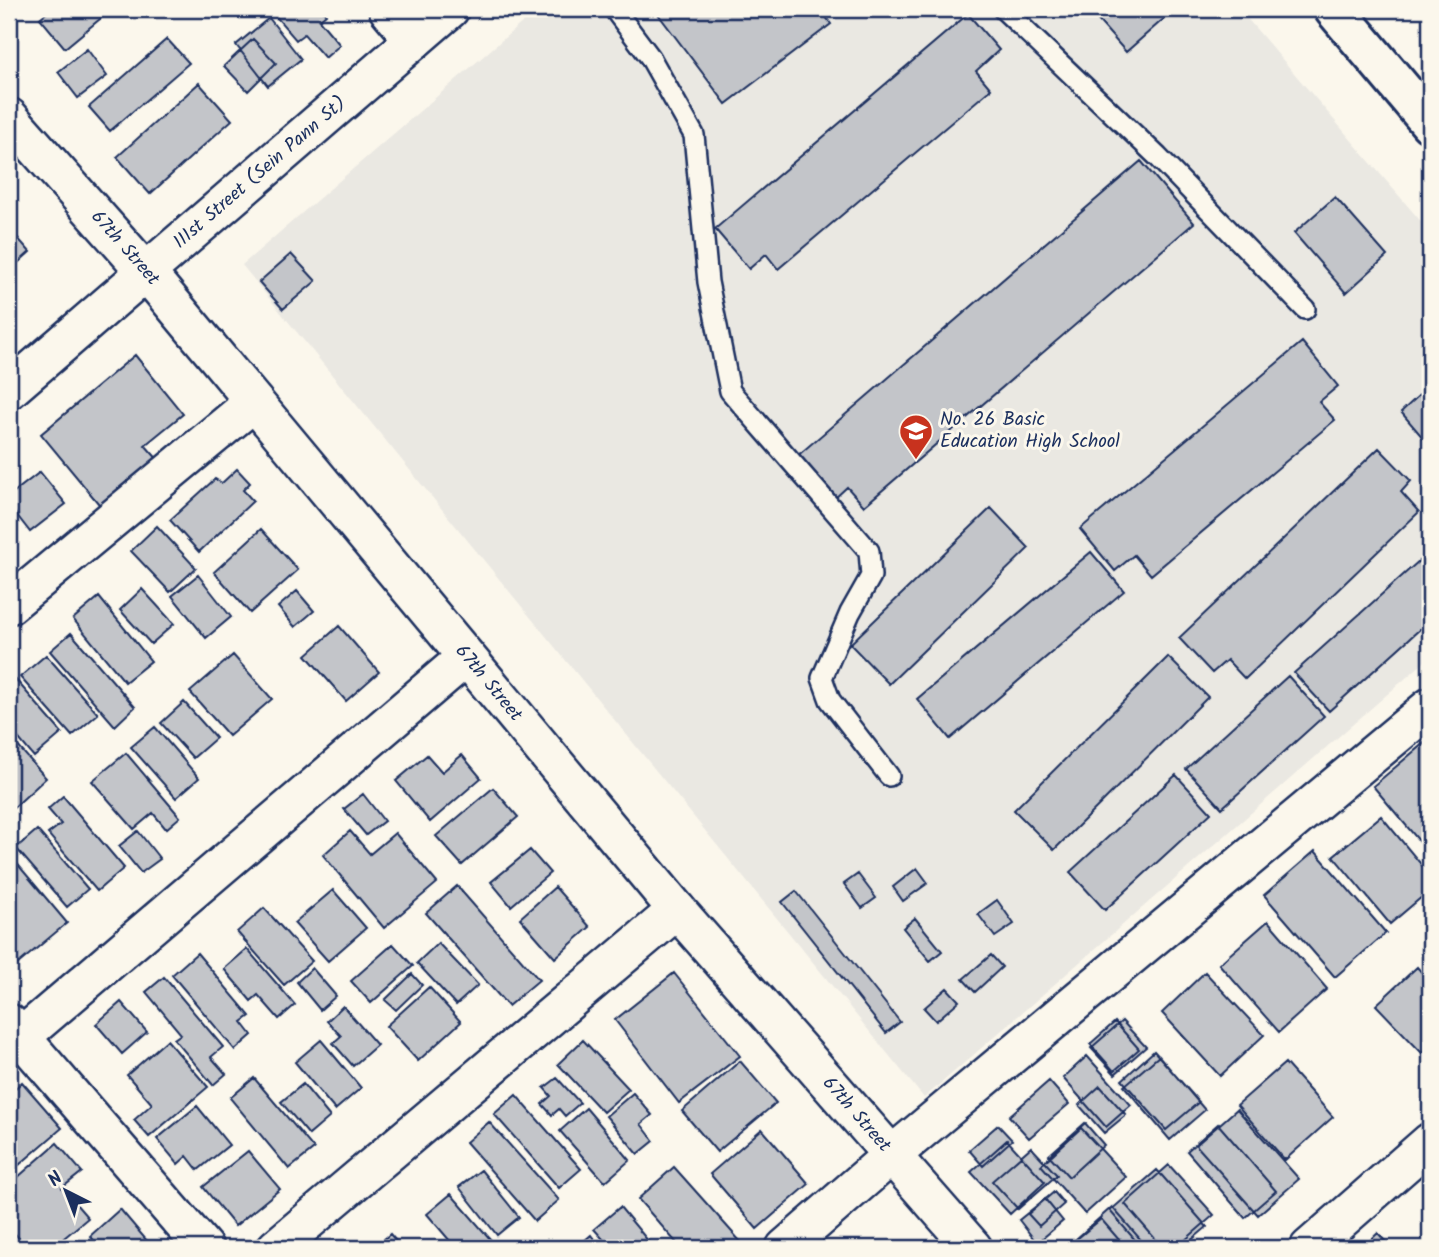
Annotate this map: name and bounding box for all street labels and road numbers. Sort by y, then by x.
street label: 111st Street (Sein Pann St) [167,89,354,257]
street label: 67th Street [83,203,167,293]
street label: 67th Street [447,638,530,729]
street label: 67th Street [814,1070,899,1160]

